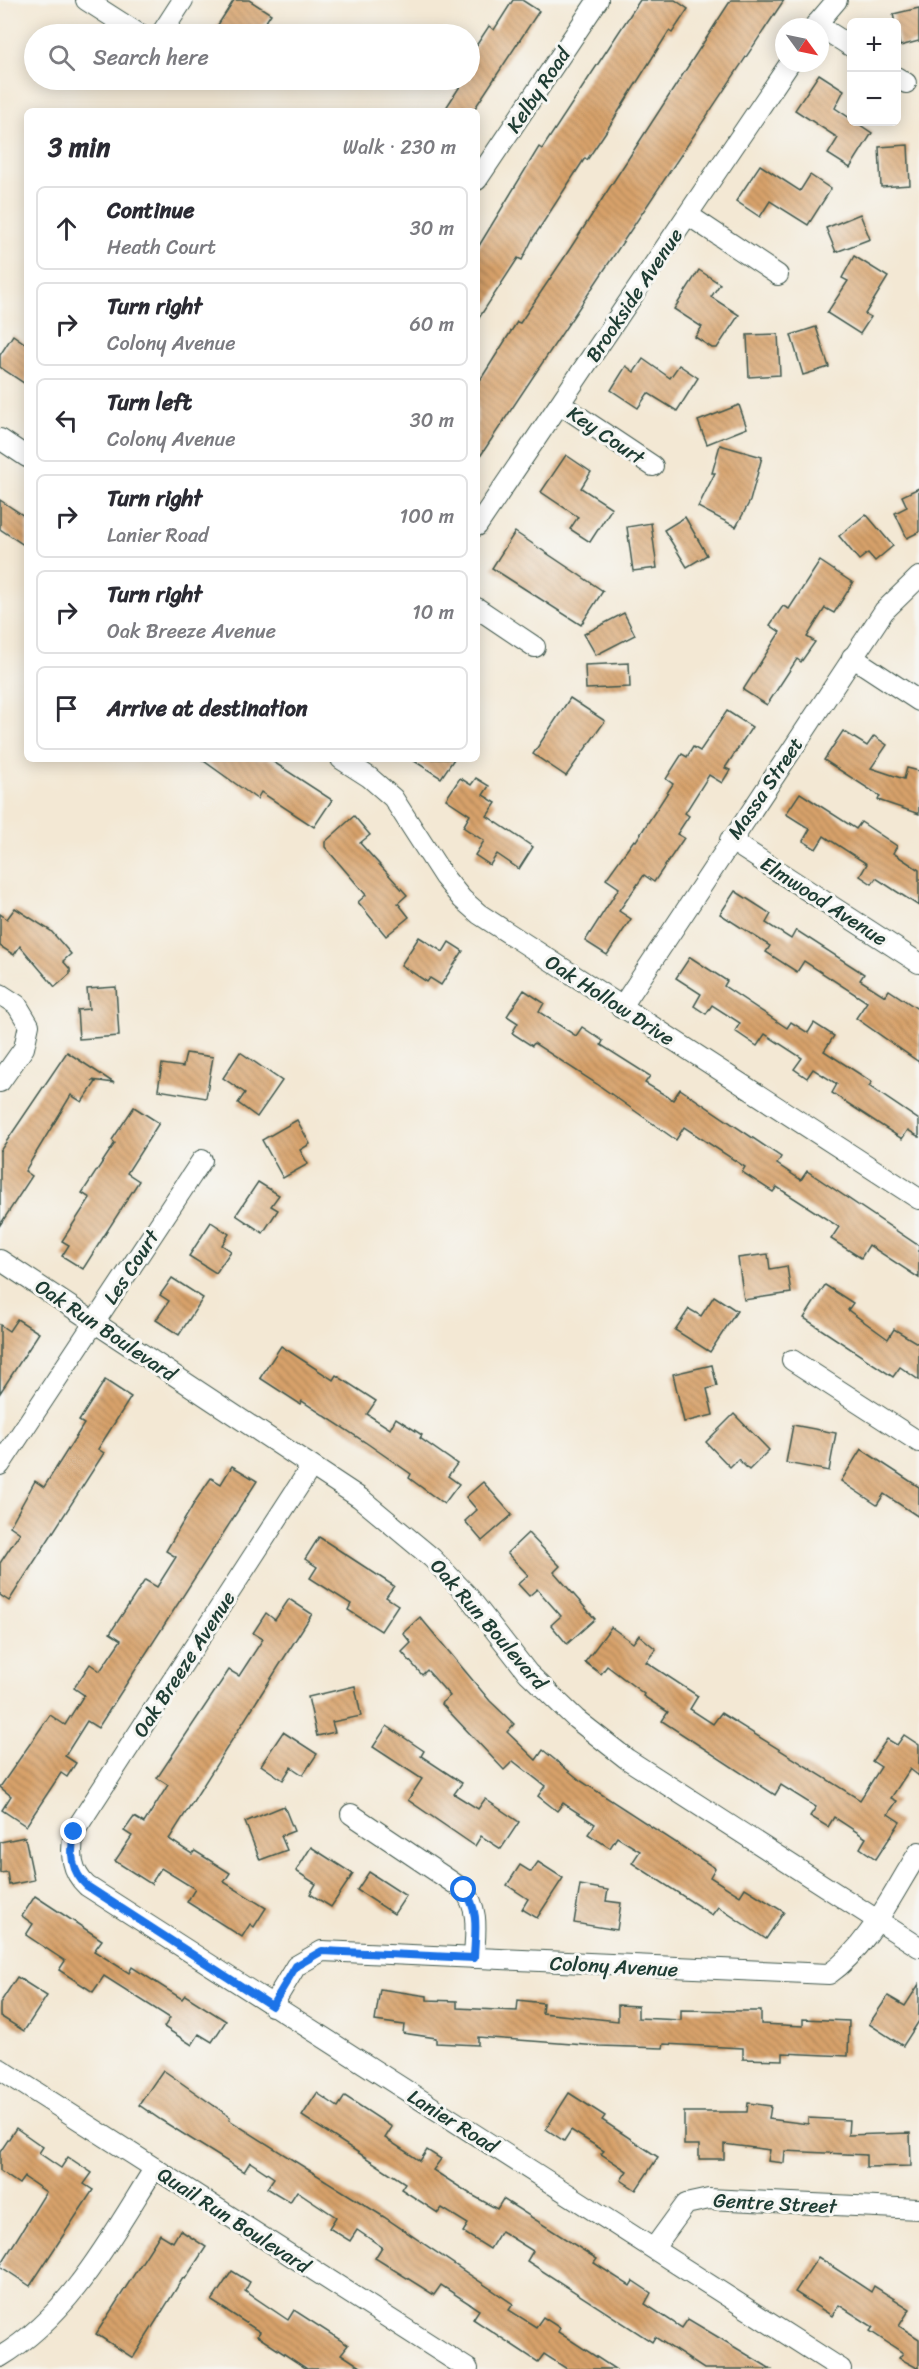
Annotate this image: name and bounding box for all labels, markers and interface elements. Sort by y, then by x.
north arrow [775,18,829,72]
map controls [847,18,901,126]
button: + [847,18,901,72]
search box [24,24,480,90]
text: Search here [93,38,209,77]
street label: Kelby Road [497,39,581,140]
icon: search [45,41,78,74]
button: − [847,72,901,126]
text: 3 min [48,124,110,170]
text: Walk · 230 m [343,130,456,165]
text: Continue [107,191,195,230]
text: 30 m [410,211,454,246]
icon: ahead [50,212,83,245]
street label: Brookside Avenue [576,221,693,370]
text: Heath Court [107,230,216,265]
text: Turn right [107,287,202,326]
text: 60 m [409,307,454,342]
icon: right [50,308,83,341]
text: Colony Avenue [107,326,236,361]
text: Turn left [107,383,192,422]
street label: Key Court [560,396,653,475]
text: 30 m [410,403,454,438]
icon: left [50,404,83,437]
text: Colony Avenue [107,422,236,457]
text: Turn right [107,479,202,518]
text: 100 m [400,499,454,534]
icon: right [50,500,83,533]
text: Lanier Road [107,518,209,553]
text: Turn right [107,575,202,614]
text: 10 m [412,595,454,630]
icon: right [50,596,83,629]
text: Oak Breeze Avenue [107,614,276,649]
text: Arrive at destination [107,689,308,728]
icon: arrive [50,692,83,725]
street label: Massa Street [718,730,813,847]
street label: Elmwood Avenue [753,847,894,956]
street label: Oak Hollow Drive [538,945,682,1056]
street label: Les Court [94,1222,169,1312]
street label: Oak Run Boulevard [27,1270,185,1392]
street label: Oak Run Boulevard [421,1551,557,1699]
street label: Oak Breeze Avenue [124,1584,245,1745]
route end [60,1818,86,1844]
route start [450,1876,476,1902]
street label: Colony Avenue [549,1946,679,1987]
street label: Lanier Road [400,2080,506,2164]
street label: Quail Run Boulevard [150,2158,319,2284]
street label: Gentre Street [712,2183,838,2224]

